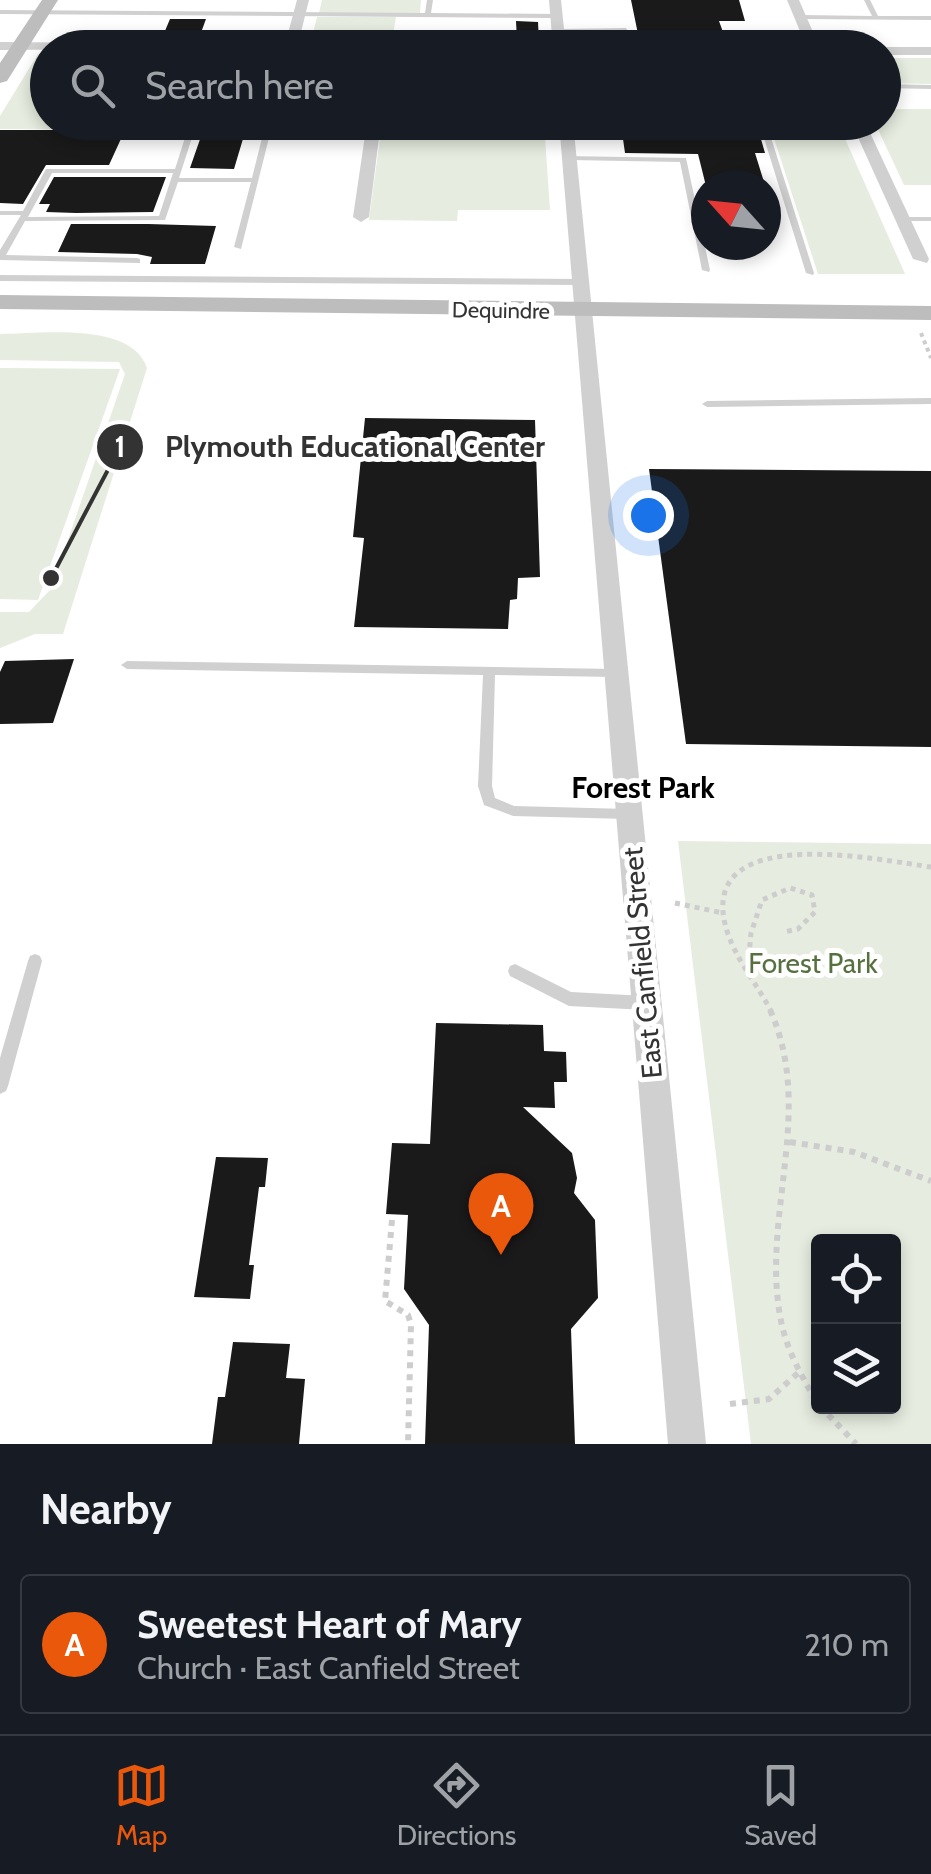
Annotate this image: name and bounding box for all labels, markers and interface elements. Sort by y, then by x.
search box [30,30,901,140]
icon: search [65,58,120,113]
text: Search here [145,62,334,109]
north arrow [691,170,781,260]
street label: Dequindre [452,296,550,325]
callout: Plymouth Educational Center [95,417,565,477]
text: 1 [114,428,126,465]
text: Plymouth Educational Center [165,428,545,465]
your location [623,490,674,541]
district label: Forest Park [571,769,715,806]
street label: East Canfield Street [615,846,669,1080]
park label: Forest Park [748,946,878,980]
pin: A [468,1172,534,1255]
map controls [811,1234,901,1414]
button: locate [811,1234,901,1324]
button: layers [811,1324,901,1414]
text: Nearby [40,1483,172,1535]
text: Sweetest Heart of Mary [137,1601,522,1648]
text: A [64,1625,85,1664]
text: 210 m [804,1625,889,1664]
text: Church · East Canfield Street [137,1648,520,1687]
tab: Map [114,1758,169,1852]
tab: Directions [397,1758,516,1852]
tab: Saved [744,1758,817,1852]

